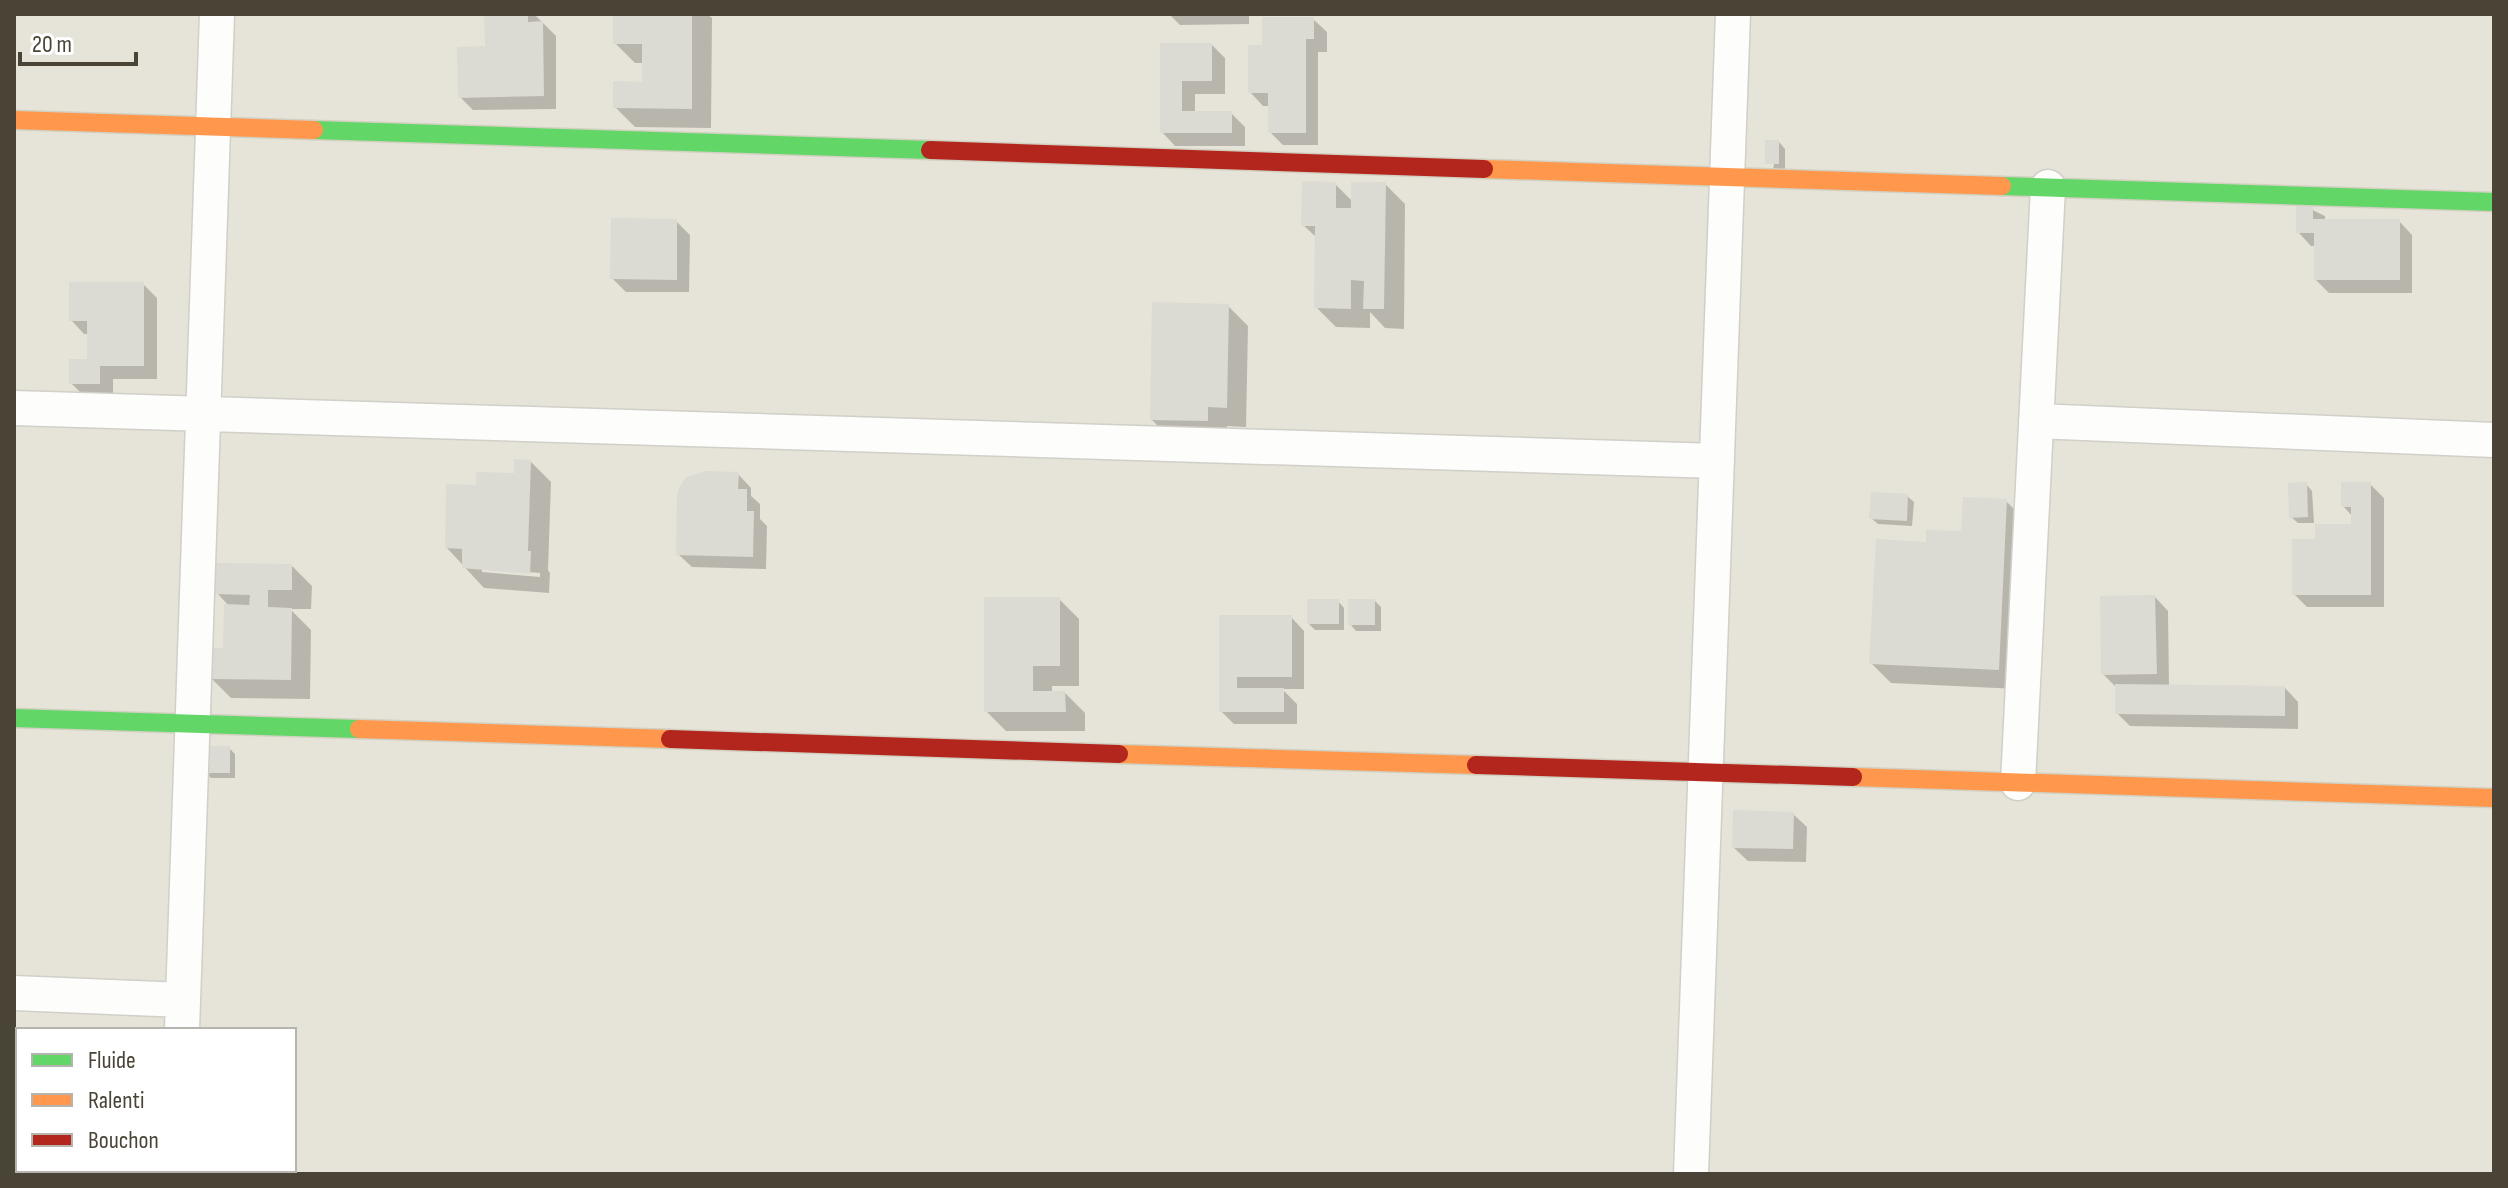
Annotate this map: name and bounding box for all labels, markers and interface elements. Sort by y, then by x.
scale bar [20,16,136,66]
text: 20 m [32,30,72,59]
legend [16,1028,296,1172]
text: Fluide [88,1046,136,1075]
text: Ralenti [88,1086,144,1115]
text: Bouchon [88,1126,159,1155]

